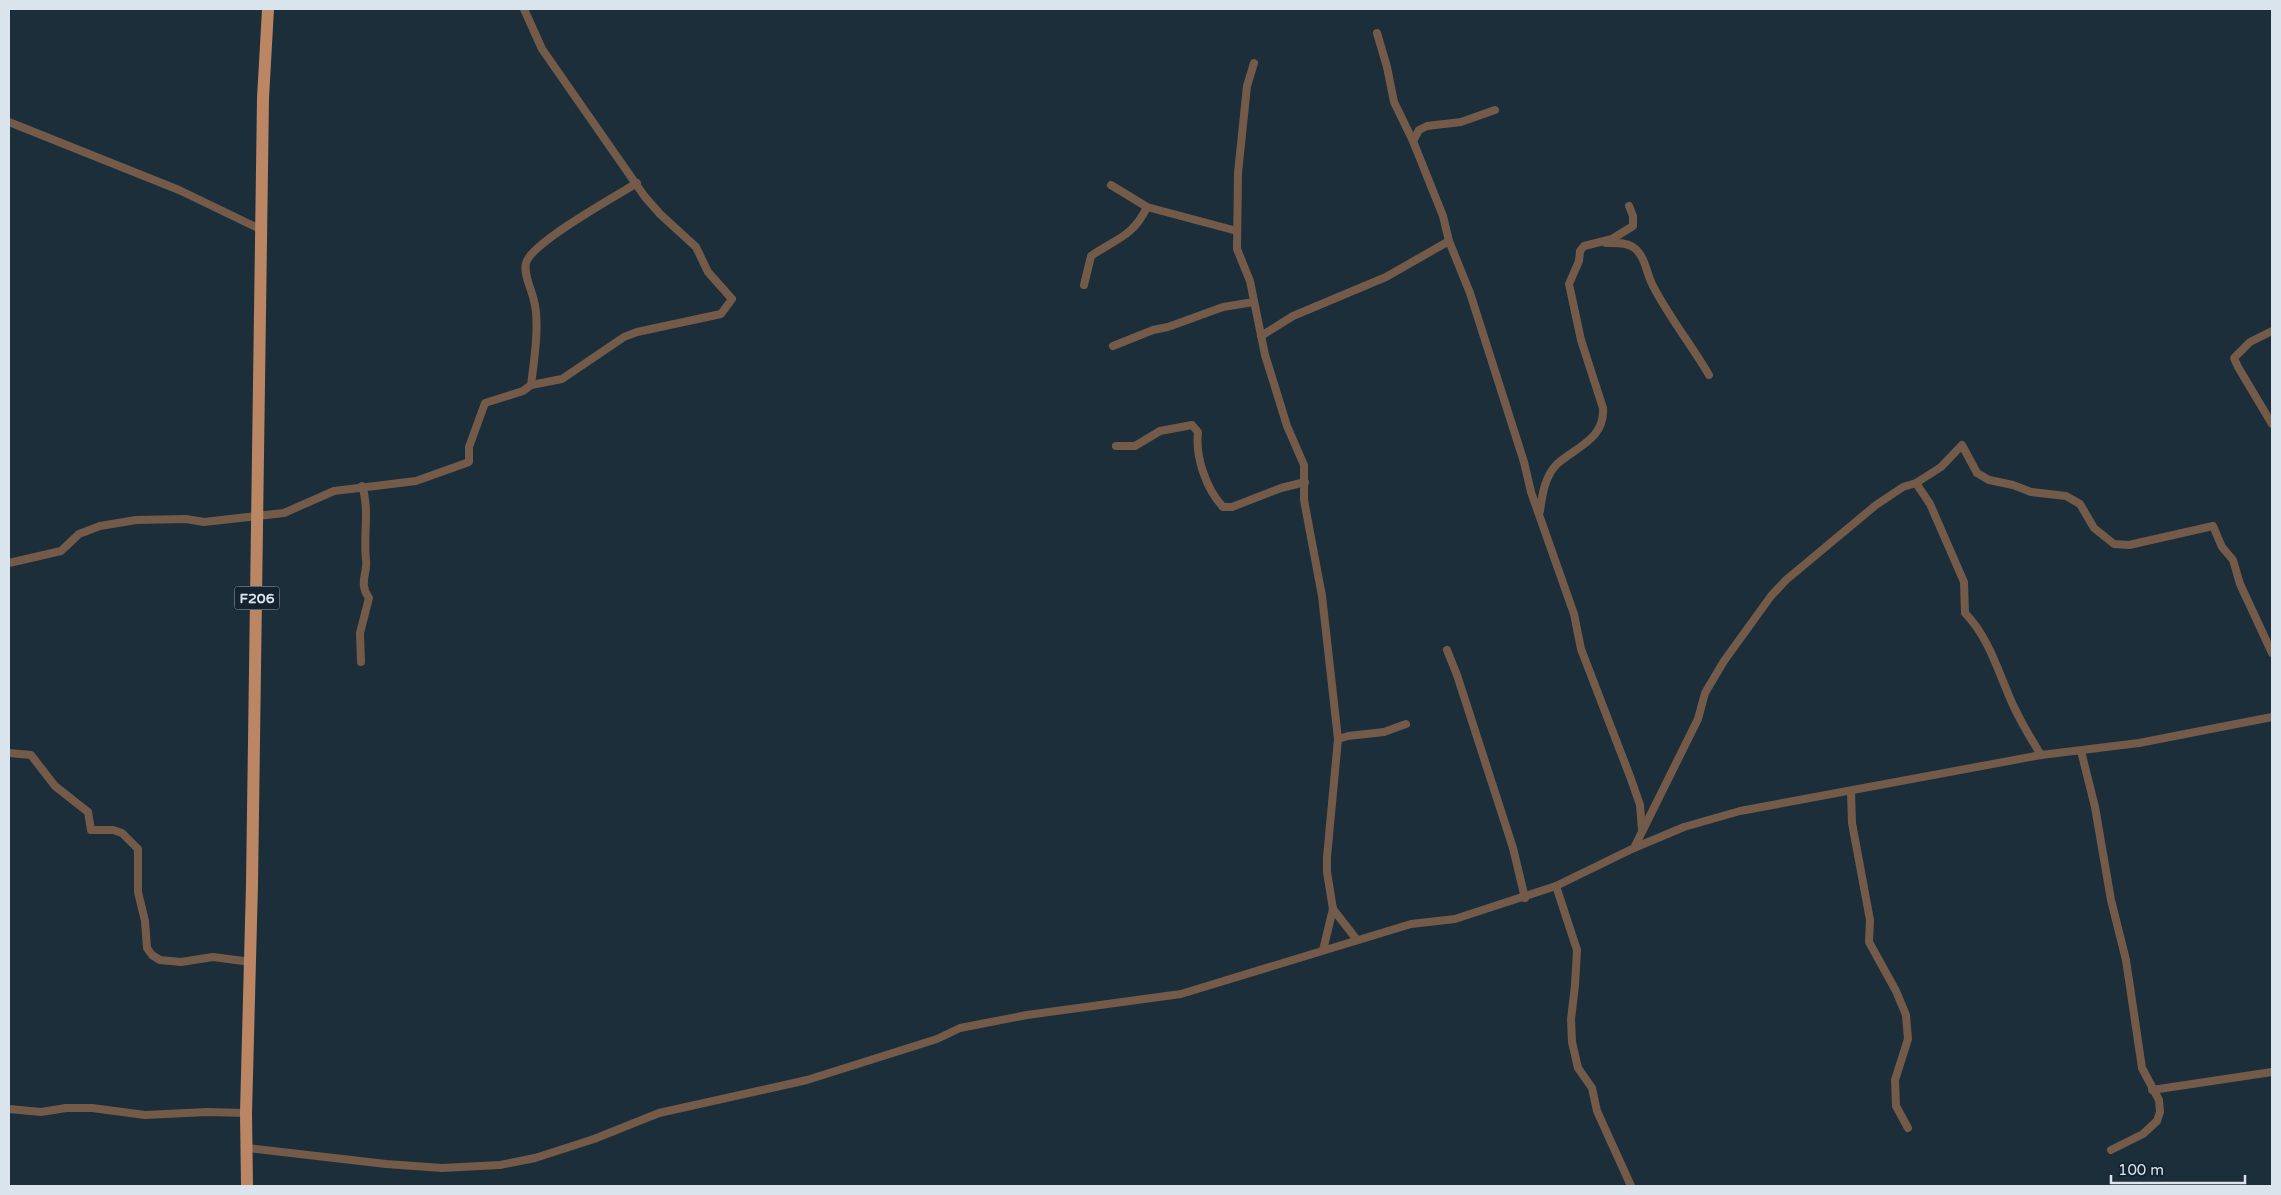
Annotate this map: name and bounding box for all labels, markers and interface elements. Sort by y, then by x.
road number: F206 [234,586,280,610]
scale bar [2111,1152,2245,1184]
text: 100 m [2118,1161,2164,1179]

